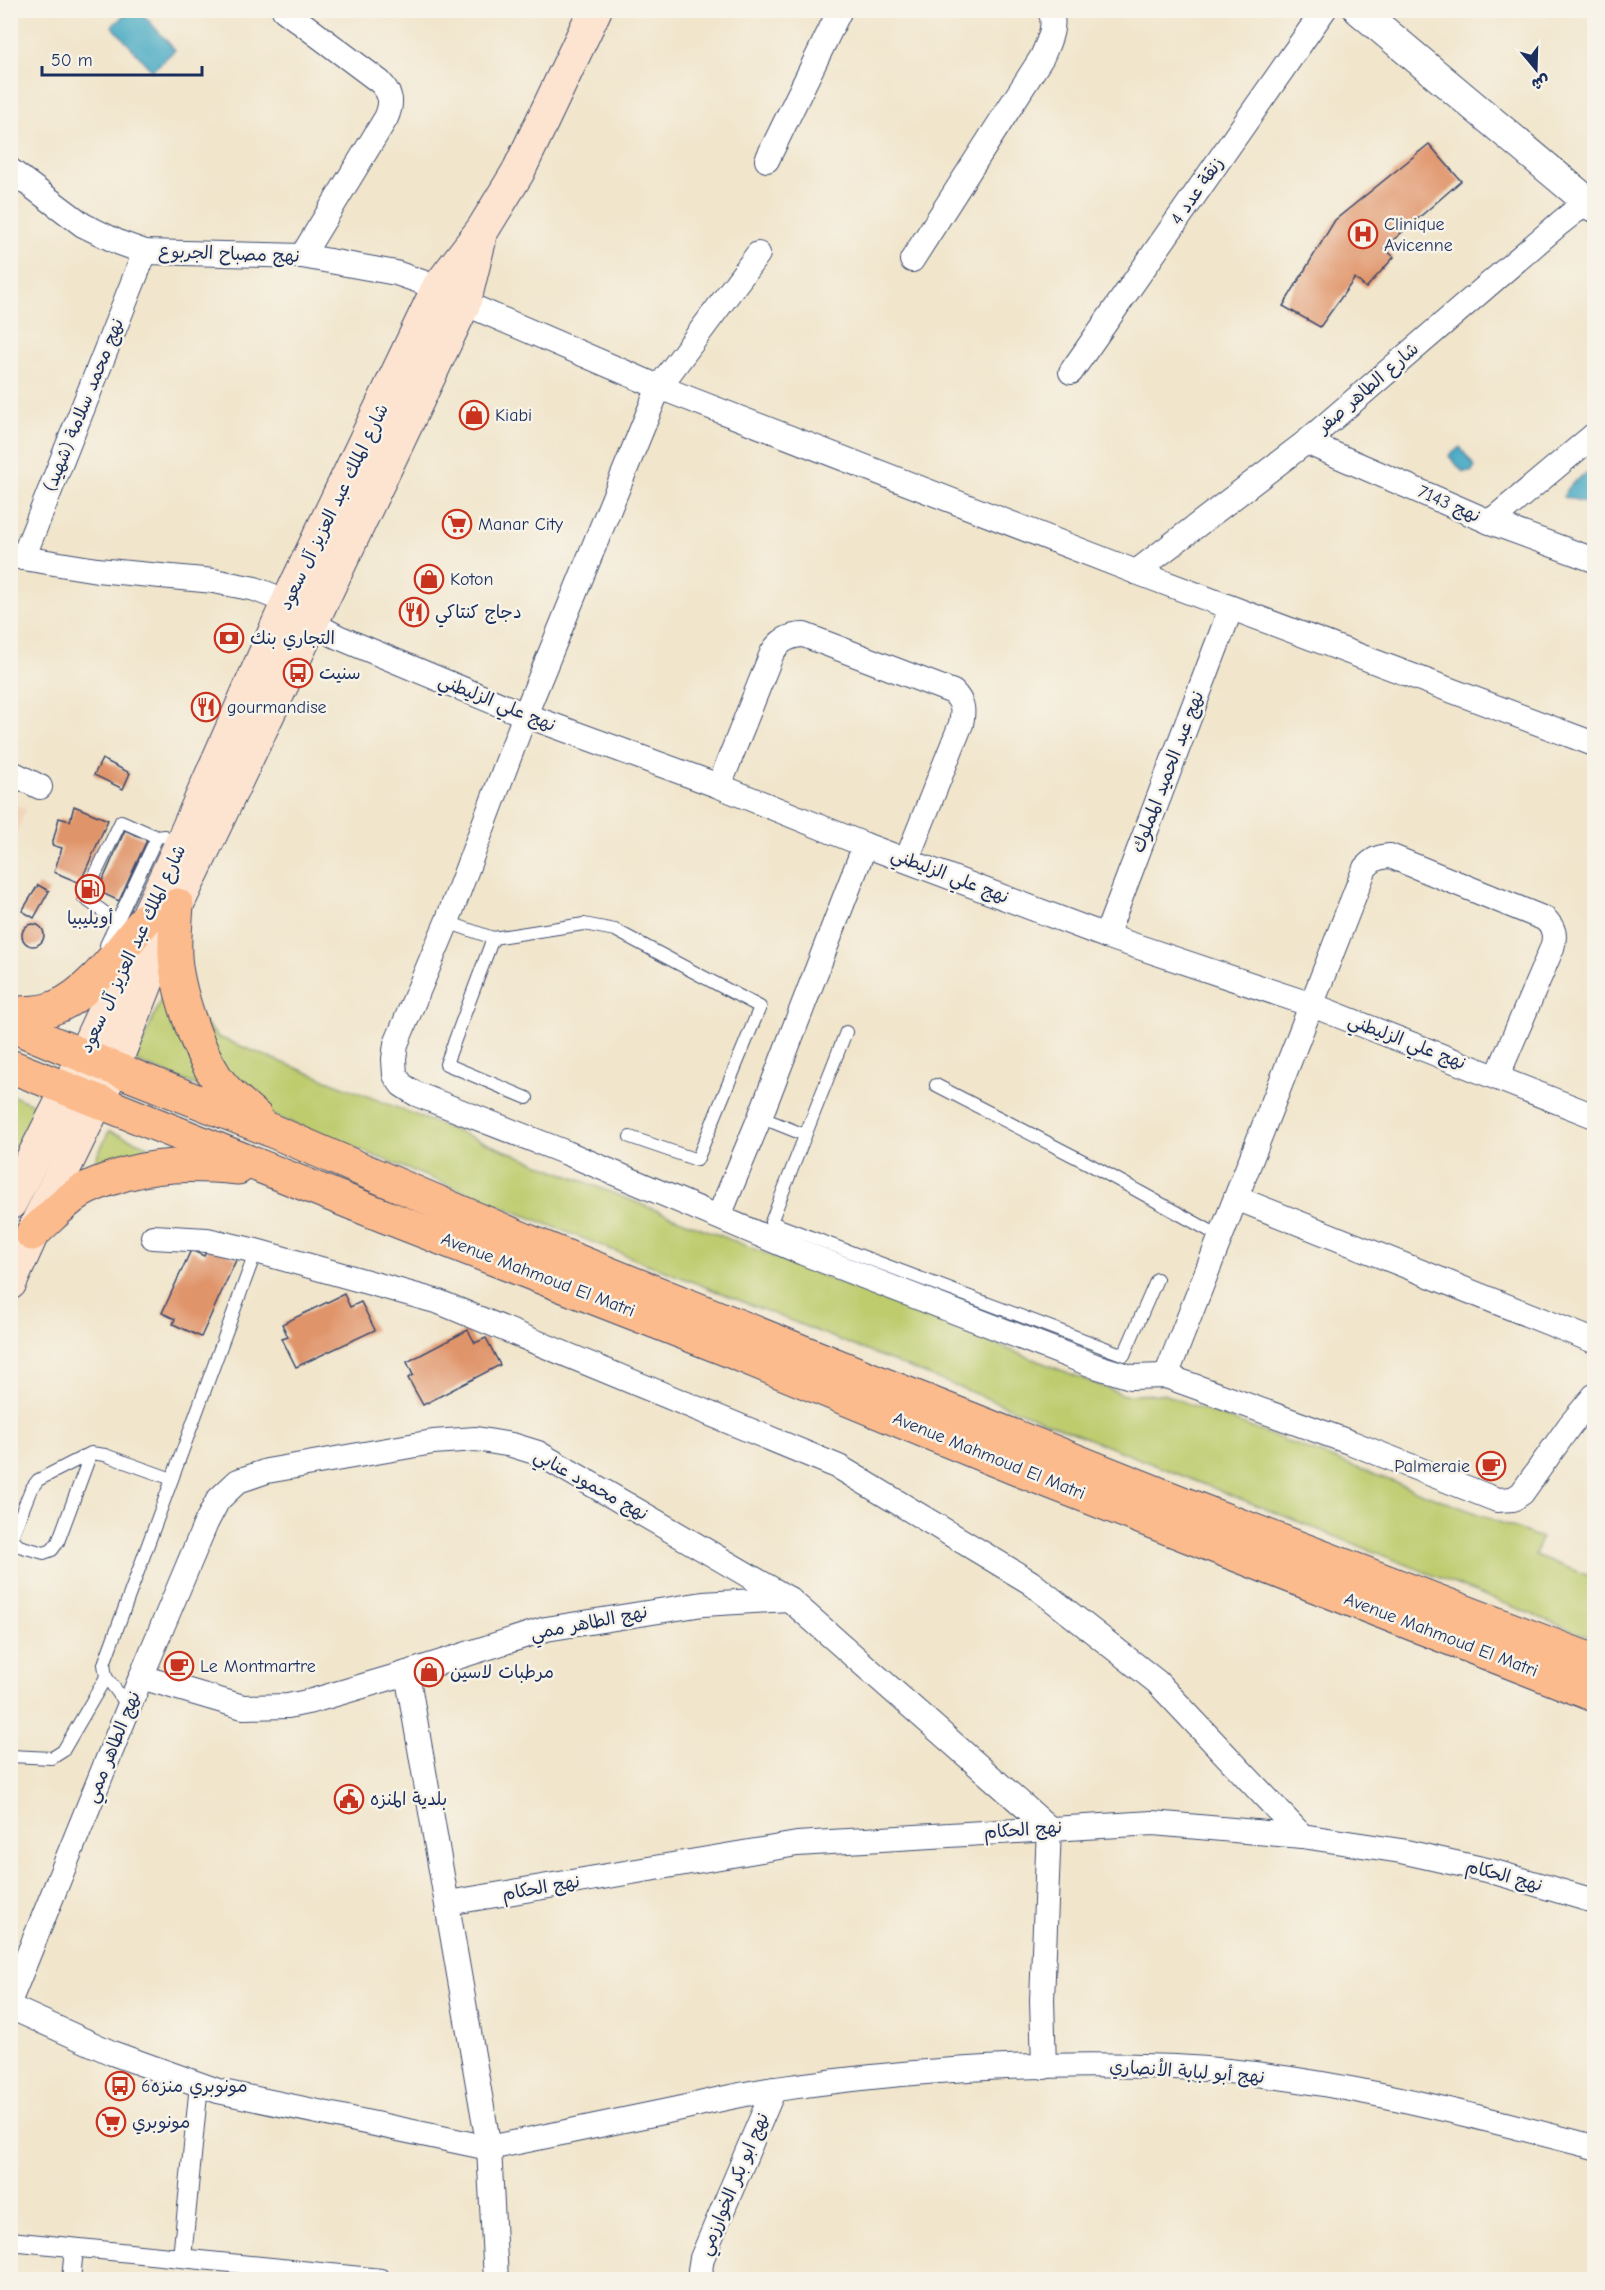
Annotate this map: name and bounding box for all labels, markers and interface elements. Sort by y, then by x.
scale bar [42,39,202,77]
north arrow [1506,39,1566,99]
text: 50 m [51,50,93,71]
text: ش [1529,71,1552,94]
street label: زنقة عدد 4 [1166,153,1228,229]
place label: Clinique Avicenne [1384,214,1453,256]
hospital icon: Clinique Avicenne [1347,218,1379,250]
street label: نهج مصباح الجربوع [158,241,300,268]
street label: نهج محمد سلامة (شهيد) [40,315,129,495]
street label: شارع الطاهر صفر [1312,338,1424,440]
shop icon: Kiabi [458,399,490,431]
street label: شارع الملك عبد العزيز آل سعود [275,400,394,614]
place label: Kiabi [495,405,532,426]
street label: نهج 7143 [1414,481,1484,528]
supermarket icon: Manar City [441,508,473,540]
place label: Manar City [478,514,564,535]
shop icon: Koton [413,563,445,595]
place label: Koton [450,569,494,590]
restaurant icon: دجاج كنتاكي [398,596,430,628]
place label: دجاج كنتاكي [435,602,522,628]
bank icon: التجاري بنك [213,622,245,654]
place label: التجاري بنك [250,628,335,651]
bus stop icon: سنيت [282,657,314,689]
place label: سنيت [319,663,361,684]
street label: نهج علي الزليطني [434,670,559,741]
street label: نهج عبد الحميد المملوك [1127,688,1209,856]
restaurant icon: gourmandise [190,691,222,723]
place label: gourmandise [227,697,327,718]
street label: شارع الملك عبد العزيز آل سعود [76,842,191,1057]
street label: نهج علي الزليطني [886,844,1012,913]
fuel station icon: أويليبيا [74,873,106,905]
place label: أويليبيا [67,908,114,929]
street label: نهج علي الزليطني [1343,1010,1469,1079]
street label: Avenue Mahmoud El Matri [438,1228,638,1322]
street label: Avenue Mahmoud El Matri [890,1408,1088,1504]
street label: نهج محمود عنابي [528,1445,652,1529]
cafe icon: Palmeraie [1475,1450,1507,1482]
place label: Palmeraie [1394,1456,1470,1477]
street label: Avenue Mahmoud El Matri [1341,1588,1541,1682]
street label: نهج الطاهر ممي [529,1601,650,1650]
cafe icon: Le Montmartre [163,1650,195,1682]
place label: Le Montmartre [200,1656,316,1677]
shop icon: مرطبات لاسين [413,1656,445,1688]
place label: مرطبات لاسين [450,1662,554,1683]
street label: نهج الطاهر ممي [81,1688,150,1808]
public building icon: بلدية المنزه [333,1783,365,1815]
place label: بلدية المنزه [370,1789,447,1810]
street label: نهج الحكام [983,1817,1063,1846]
street label: نهج الحكام [1463,1856,1545,1899]
street label: نهج الحكام [501,1871,582,1908]
street label: نهج أبو لبابة الأنصاري [1108,2054,1266,2090]
bus stop icon: مونوبري منزه6 [104,2070,136,2102]
place label: مونوبري منزه6 [141,2076,248,2099]
supermarket icon: مونوبري [95,2106,127,2138]
street label: نهج ابو بكر الخوارزمي [695,2110,778,2260]
place label: مونوبري [132,2112,190,2135]

